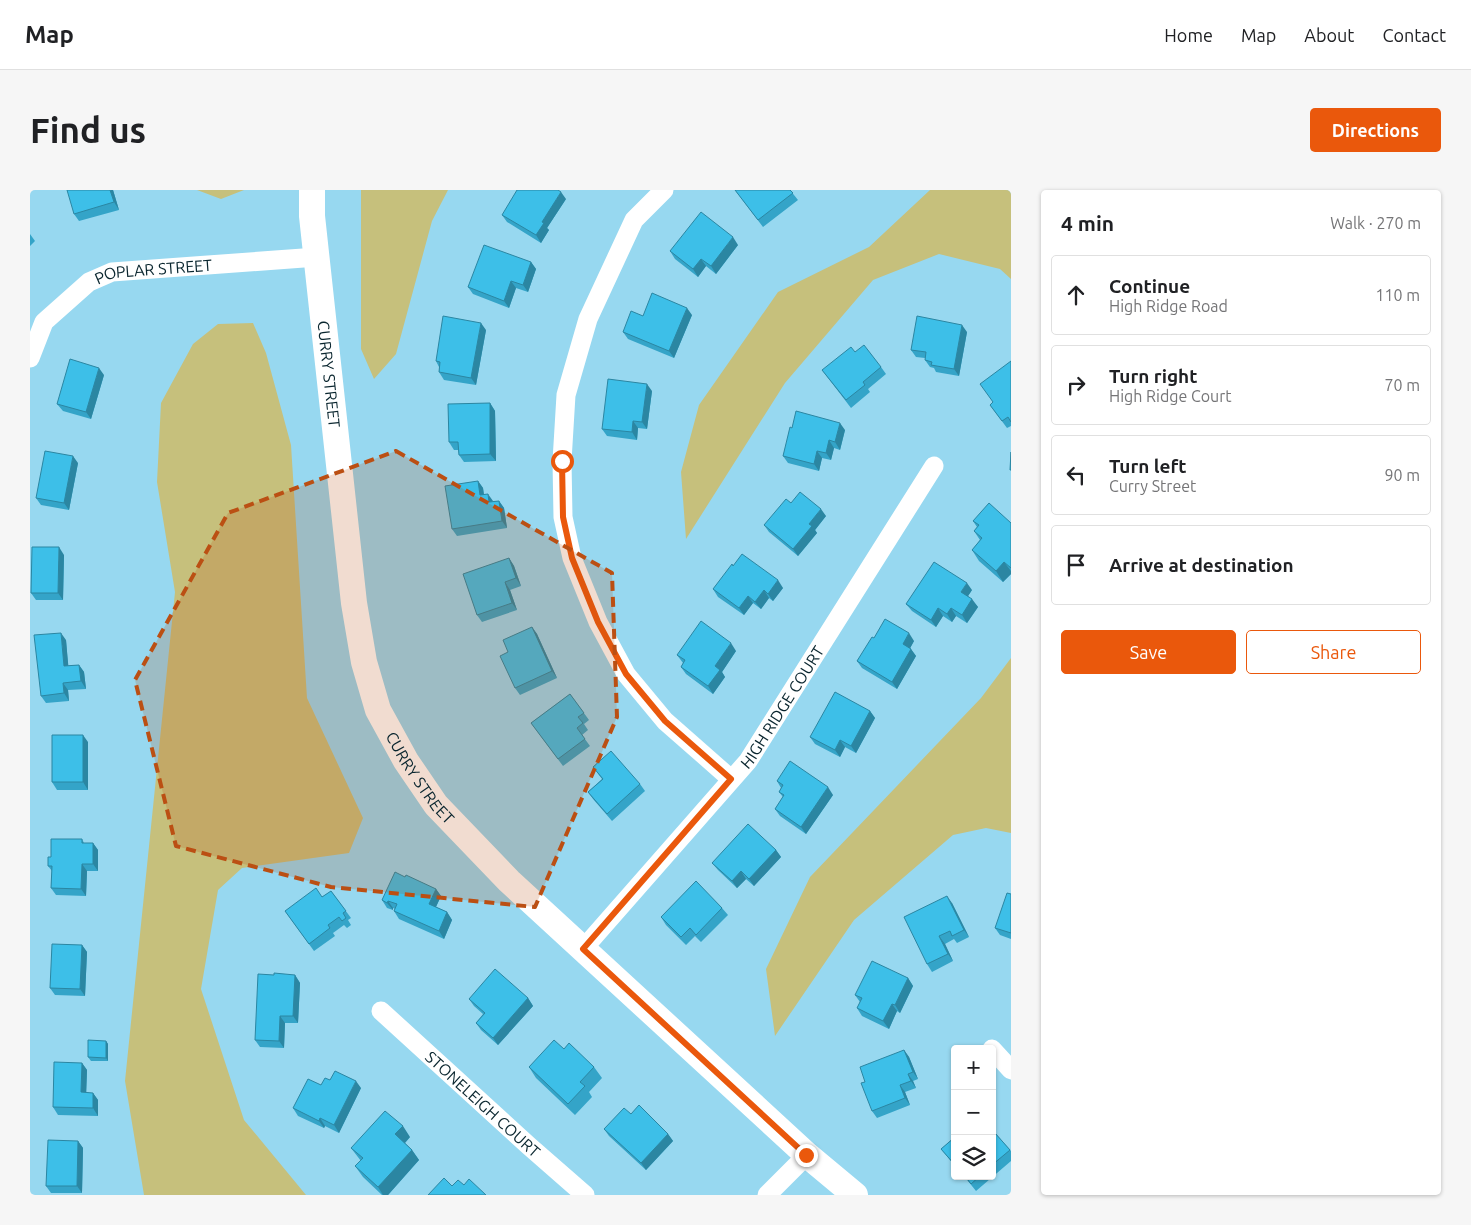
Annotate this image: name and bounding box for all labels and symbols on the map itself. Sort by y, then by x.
street label: POPLAR STREET [92,256,213,287]
street label: CURRY STREET [314,320,344,429]
route start [551,450,574,473]
street label: HIGH RIDGE COURT [737,642,827,772]
street label: CURRY STREET [383,729,458,827]
street label: STONELEIGH COURT [422,1047,544,1161]
route end [795,1144,818,1167]

